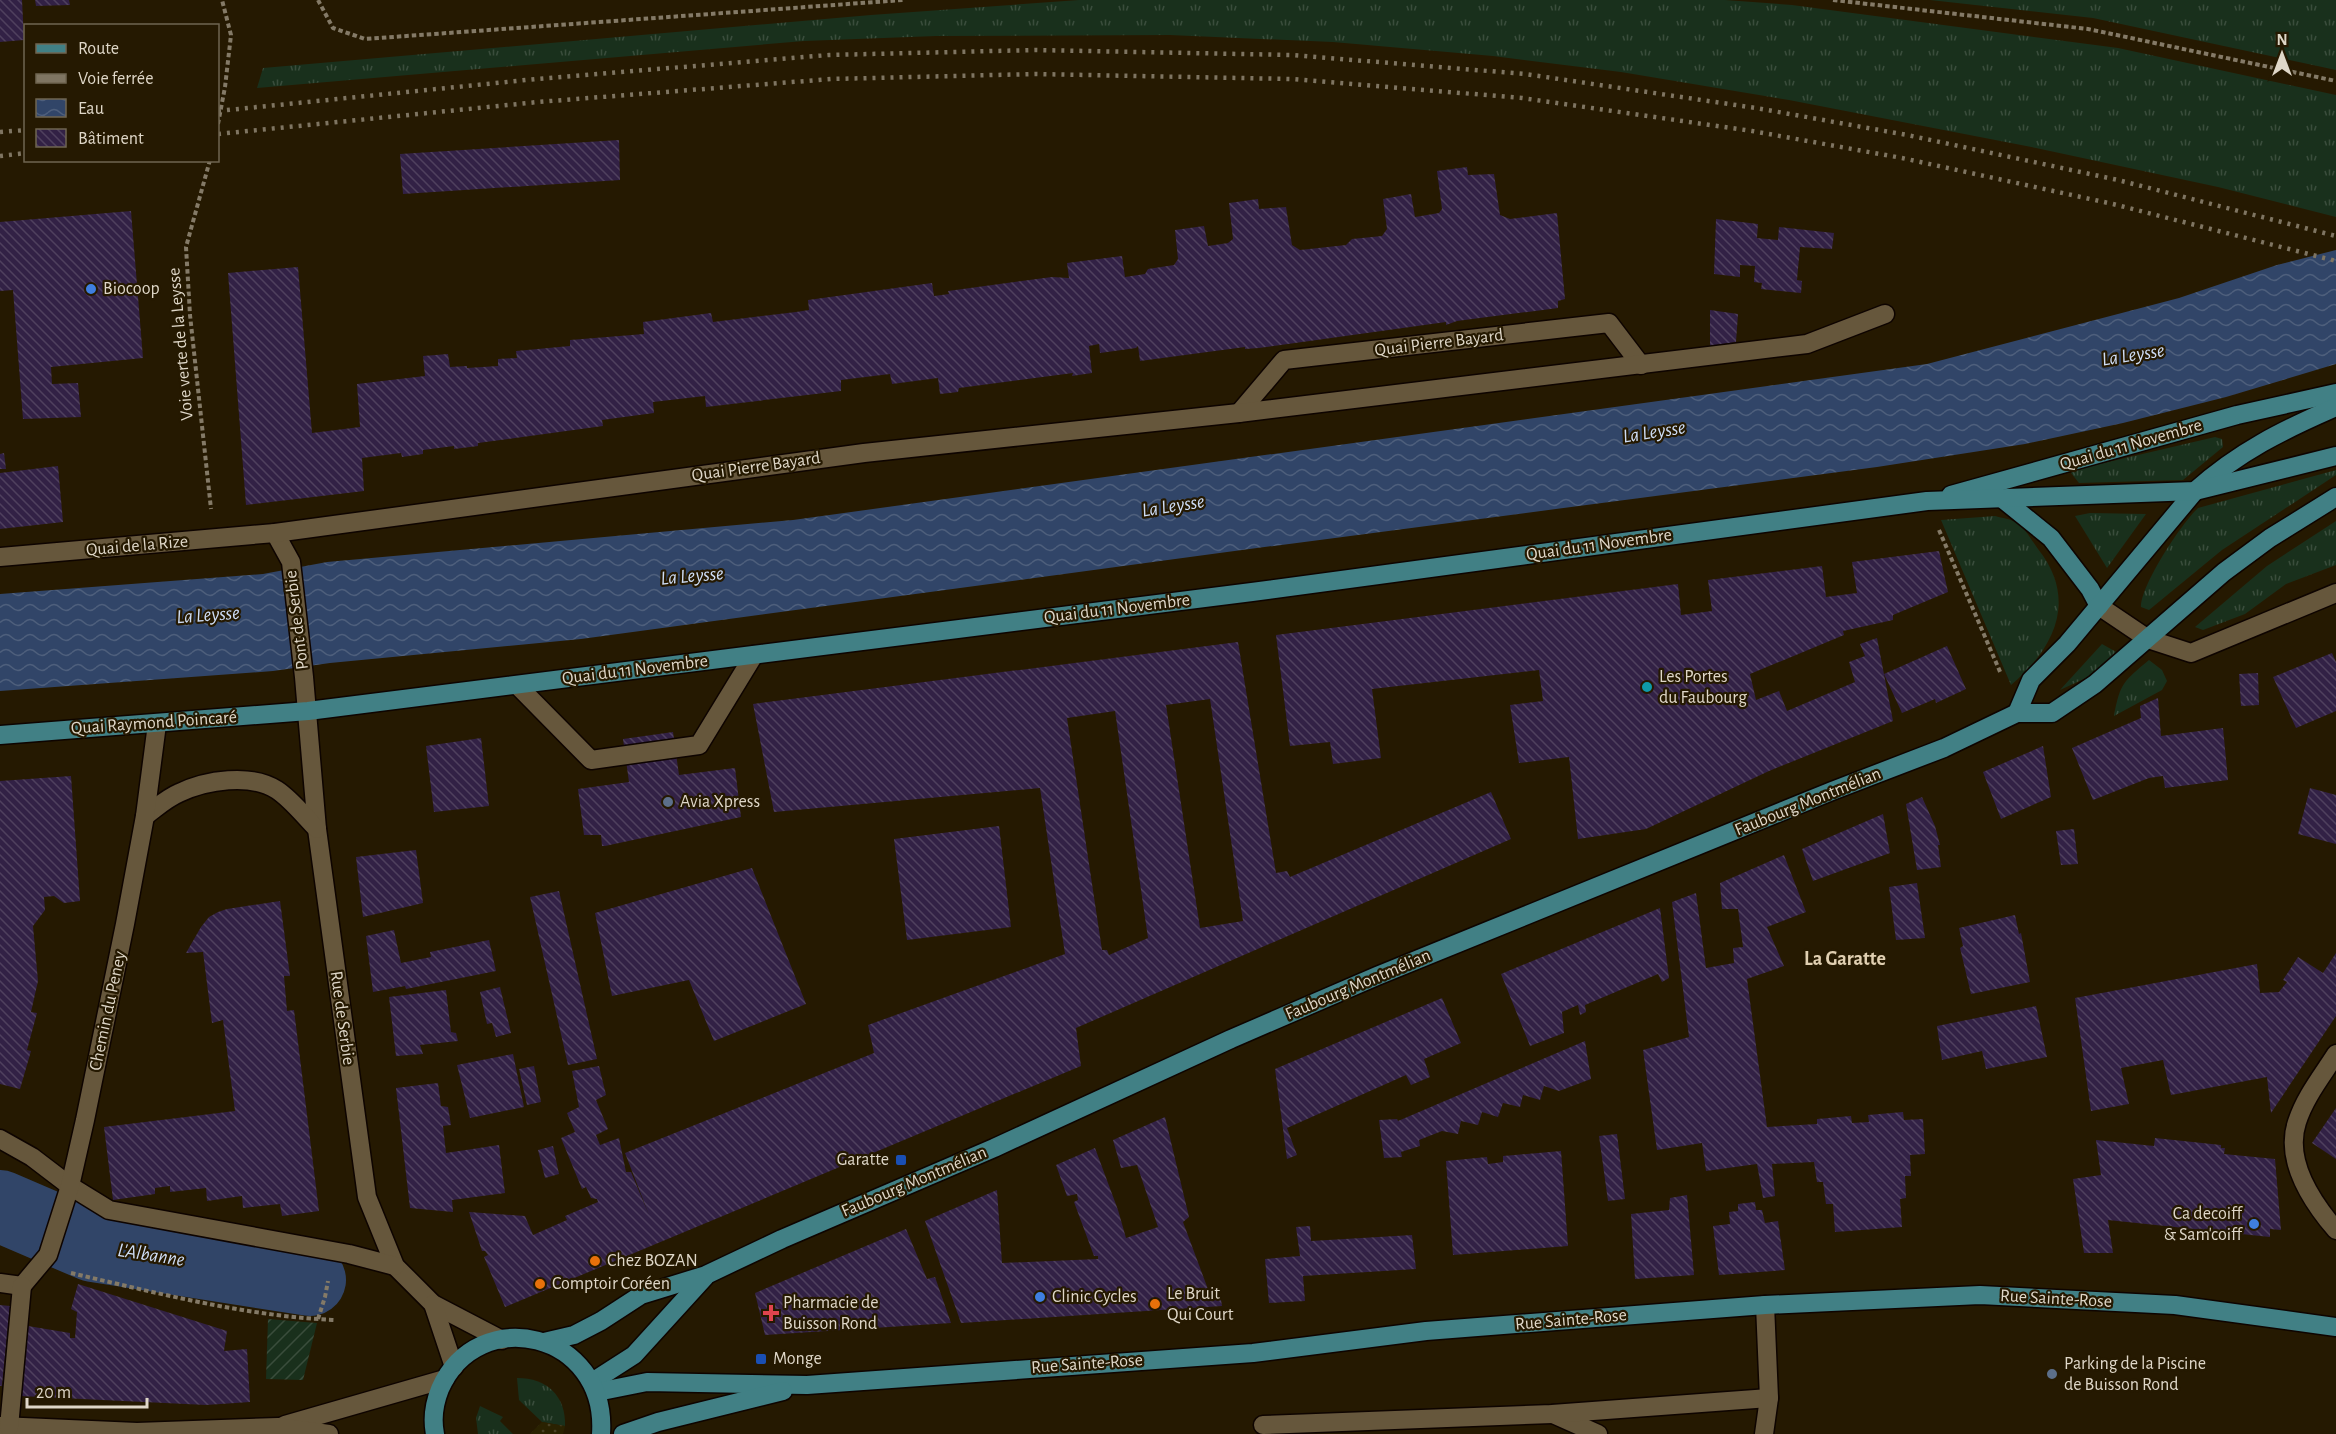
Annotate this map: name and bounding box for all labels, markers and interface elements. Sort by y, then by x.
legend [24,24,219,162]
north arrow [2252,24,2312,84]
text: N [2276,32,2288,48]
text: Route [78,40,119,58]
text: Voie ferrée [78,70,153,88]
text: Eau [78,100,104,118]
text: Bâtiment [78,130,144,148]
street label: Voie verte de la Leysse [165,267,197,421]
place label: Biocoop [103,280,160,298]
marker: Biocoop [84,282,98,296]
street label: Quai Pierre Bayard [1374,326,1504,360]
water label: La Leysse [2100,340,2166,370]
street label: Quai du 11 Novembre [2058,416,2204,474]
water label: La Leysse [1621,417,1687,447]
street label: Quai Pierre Bayard [691,449,821,485]
water label: La Leysse [1140,491,1206,521]
street label: Quai du 11 Novembre [1525,526,1673,564]
street label: Quai de la Rize [85,533,189,559]
water label: La Leysse [660,563,725,589]
street label: Pont de Serbie [282,569,312,671]
street label: Quai du 11 Novembre [1043,591,1191,627]
water label: La Leysse [176,603,241,627]
street label: Quai du 11 Novembre [561,652,709,688]
place label: Les Portes du Faubourg [1659,668,1747,707]
marker: Les Portes du Faubourg [1640,680,1654,694]
street label: Quai Raymond Poincaré [70,708,238,738]
street label: Faubourg Montmélian [1732,764,1884,840]
place label: Avia Xpress [680,793,760,811]
marker: Avia Xpress [661,795,675,809]
street label: Faubourg Montmélian [1283,946,1433,1024]
street label: Chemin du Peney [87,949,130,1072]
district label: La Garatte [1804,949,1886,969]
street label: Rue de Serbie [326,970,358,1066]
street label: Faubourg Montmélian [839,1143,989,1221]
place label: Garatte [837,1151,889,1169]
marker: Garatte [894,1153,908,1167]
place label: Ca decoiff & Sam'coiff [2164,1205,2244,1244]
marker: Ca decoiff & Sam'coiff [2247,1217,2261,1231]
water label: L'Albanne [116,1240,186,1270]
place label: Chez BOZAN [607,1252,698,1270]
marker: Chez BOZAN [588,1254,602,1268]
place label: Comptoir Coréen [552,1275,670,1293]
marker: Comptoir Coréen [533,1277,547,1291]
place label: Le Bruit Qui Court [1167,1285,1234,1324]
street label: Rue Sainte-Rose [2000,1287,2112,1311]
place label: Clinic Cycles [1052,1288,1137,1306]
marker: Clinic Cycles [1033,1290,1047,1304]
place label: Pharmacie de Buisson Rond [783,1294,879,1333]
marker: Le Bruit Qui Court [1148,1297,1162,1311]
marker: Pharmacie de Buisson Rond [764,1306,778,1320]
street label: Rue Sainte-Rose [1514,1306,1628,1334]
place label: Monge [773,1350,822,1368]
street label: Rue Sainte-Rose [1030,1351,1144,1377]
marker: Monge [754,1352,768,1366]
place label: Parking de la Piscine de Buisson Rond [2064,1355,2206,1394]
marker: Parking de la Piscine de Buisson Rond [2045,1367,2059,1381]
scale bar [27,1371,147,1409]
text: 20 m [36,1384,71,1402]

